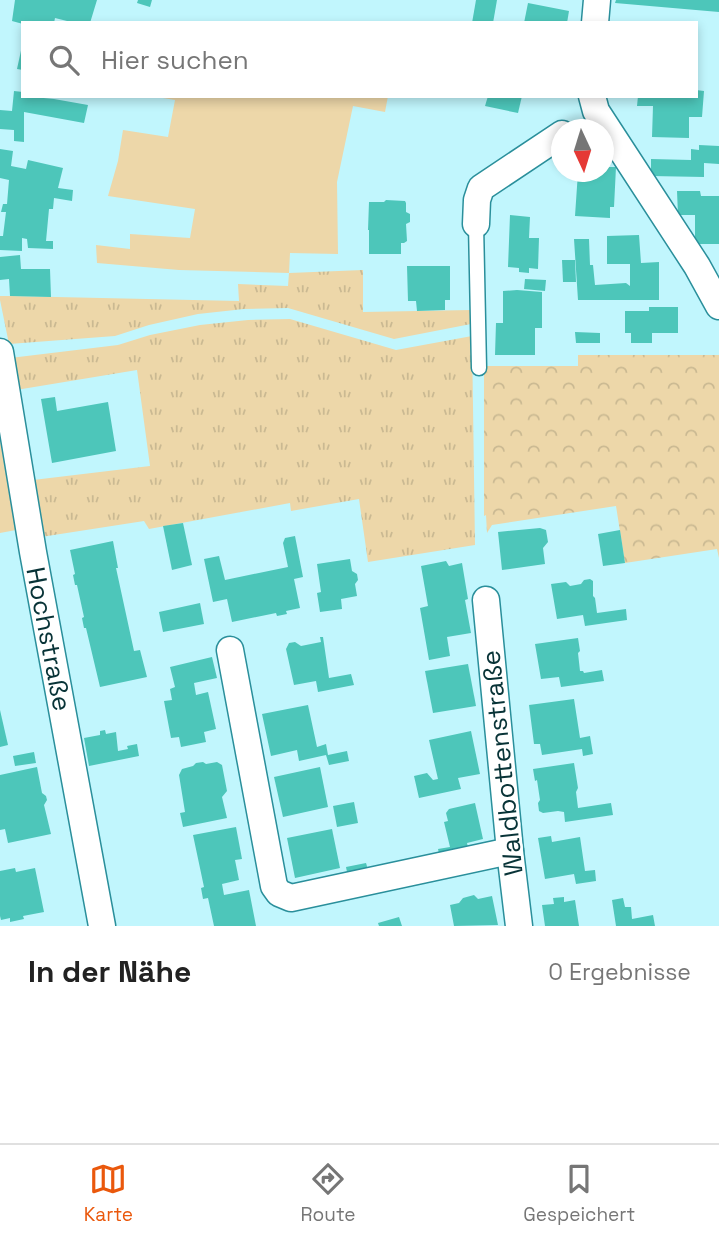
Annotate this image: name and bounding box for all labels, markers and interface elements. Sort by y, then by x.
search box [21,21,698,98]
icon: search [45,41,83,79]
text: Hier suchen [101,43,249,77]
north arrow [551,119,614,182]
street label: Hochstraße [18,564,80,714]
street label: Waldbottenstraße [473,649,531,877]
text: In der Nähe [28,952,191,991]
text: 0 Ergebnisse [548,957,691,987]
tab: Karte [84,1160,133,1227]
tab: Route [301,1160,356,1227]
tab: Gespeichert [523,1160,635,1227]

